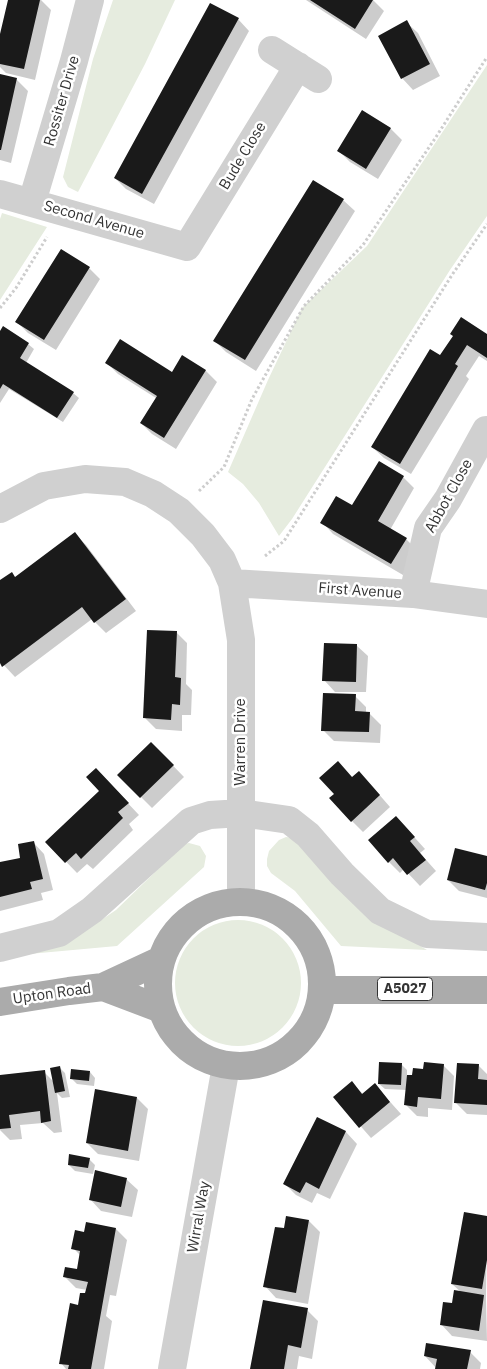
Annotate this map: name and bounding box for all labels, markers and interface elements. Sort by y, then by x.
street label: Rossiter Drive [40,54,84,148]
street label: Bude Close [216,119,270,193]
street label: Second Avenue [42,197,146,243]
street label: Abbot Close [421,456,477,536]
street label: First Avenue [318,579,402,603]
street label: Warren Drive [232,698,250,786]
road number: A5027 [378,978,432,1001]
street label: Upton Road [12,980,92,1008]
street label: Wirral Way [184,1180,214,1254]

